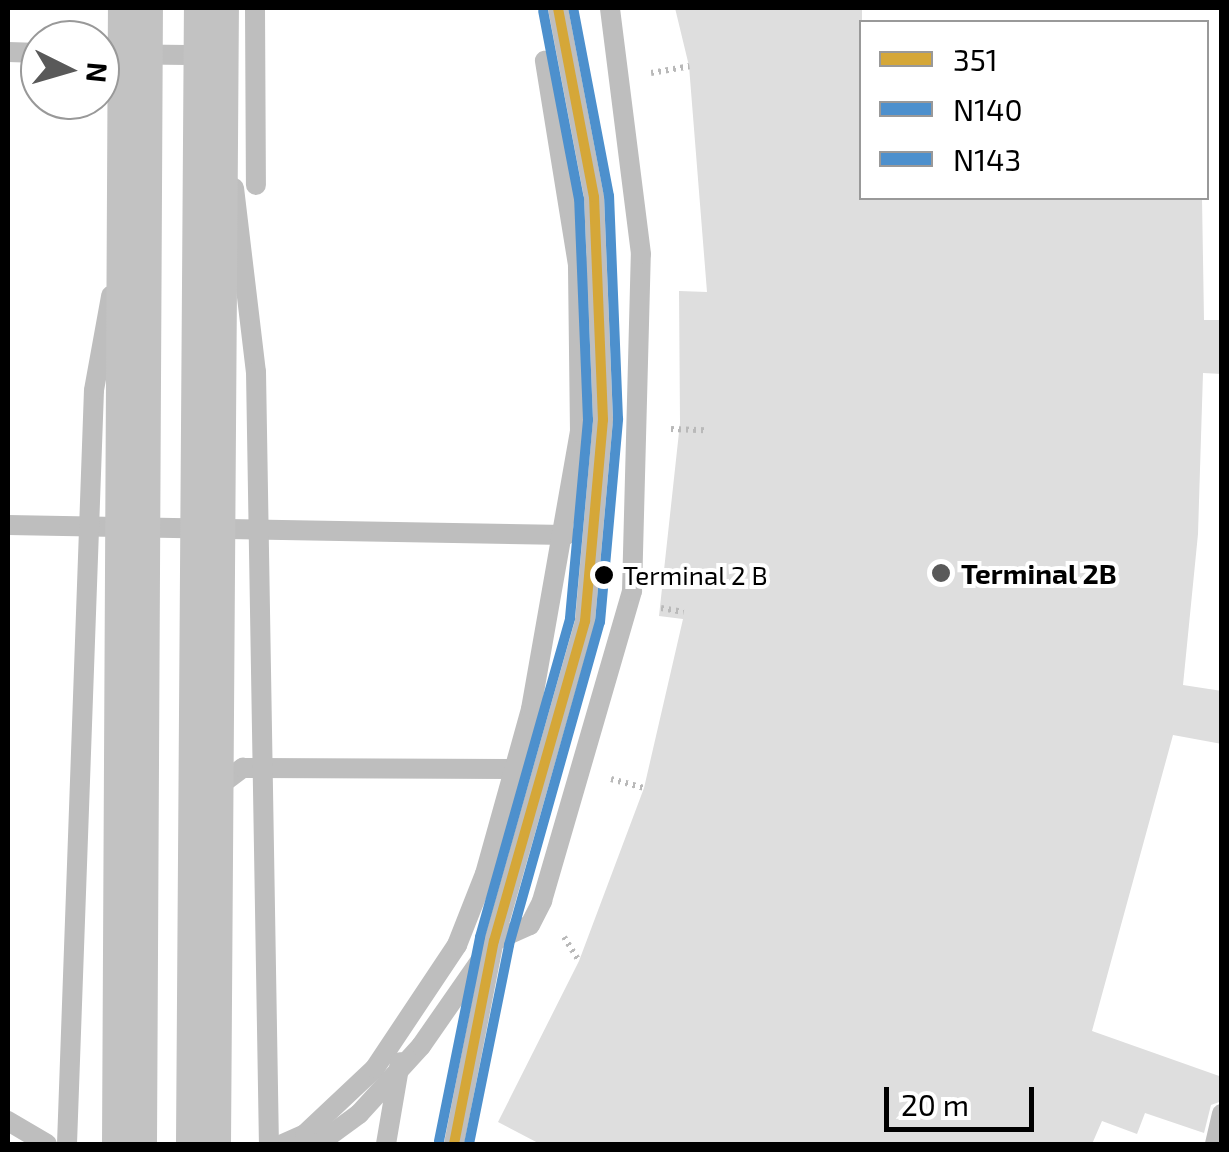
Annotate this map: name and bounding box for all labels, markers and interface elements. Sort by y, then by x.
north arrow [20,20,120,120]
legend [859,20,1209,200]
text: 351 [953,41,998,77]
text: N [80,61,116,84]
text: N140 [953,91,1023,127]
text: N143 [953,141,1021,177]
place label: Terminal 2B [961,556,1117,590]
place label: Terminal 2 B [623,559,768,591]
marker: Terminal 2B [930,562,952,584]
marker: Terminal 2 B [594,565,614,585]
scale bar [889,1067,1039,1129]
text: 20 m [901,1086,969,1122]

